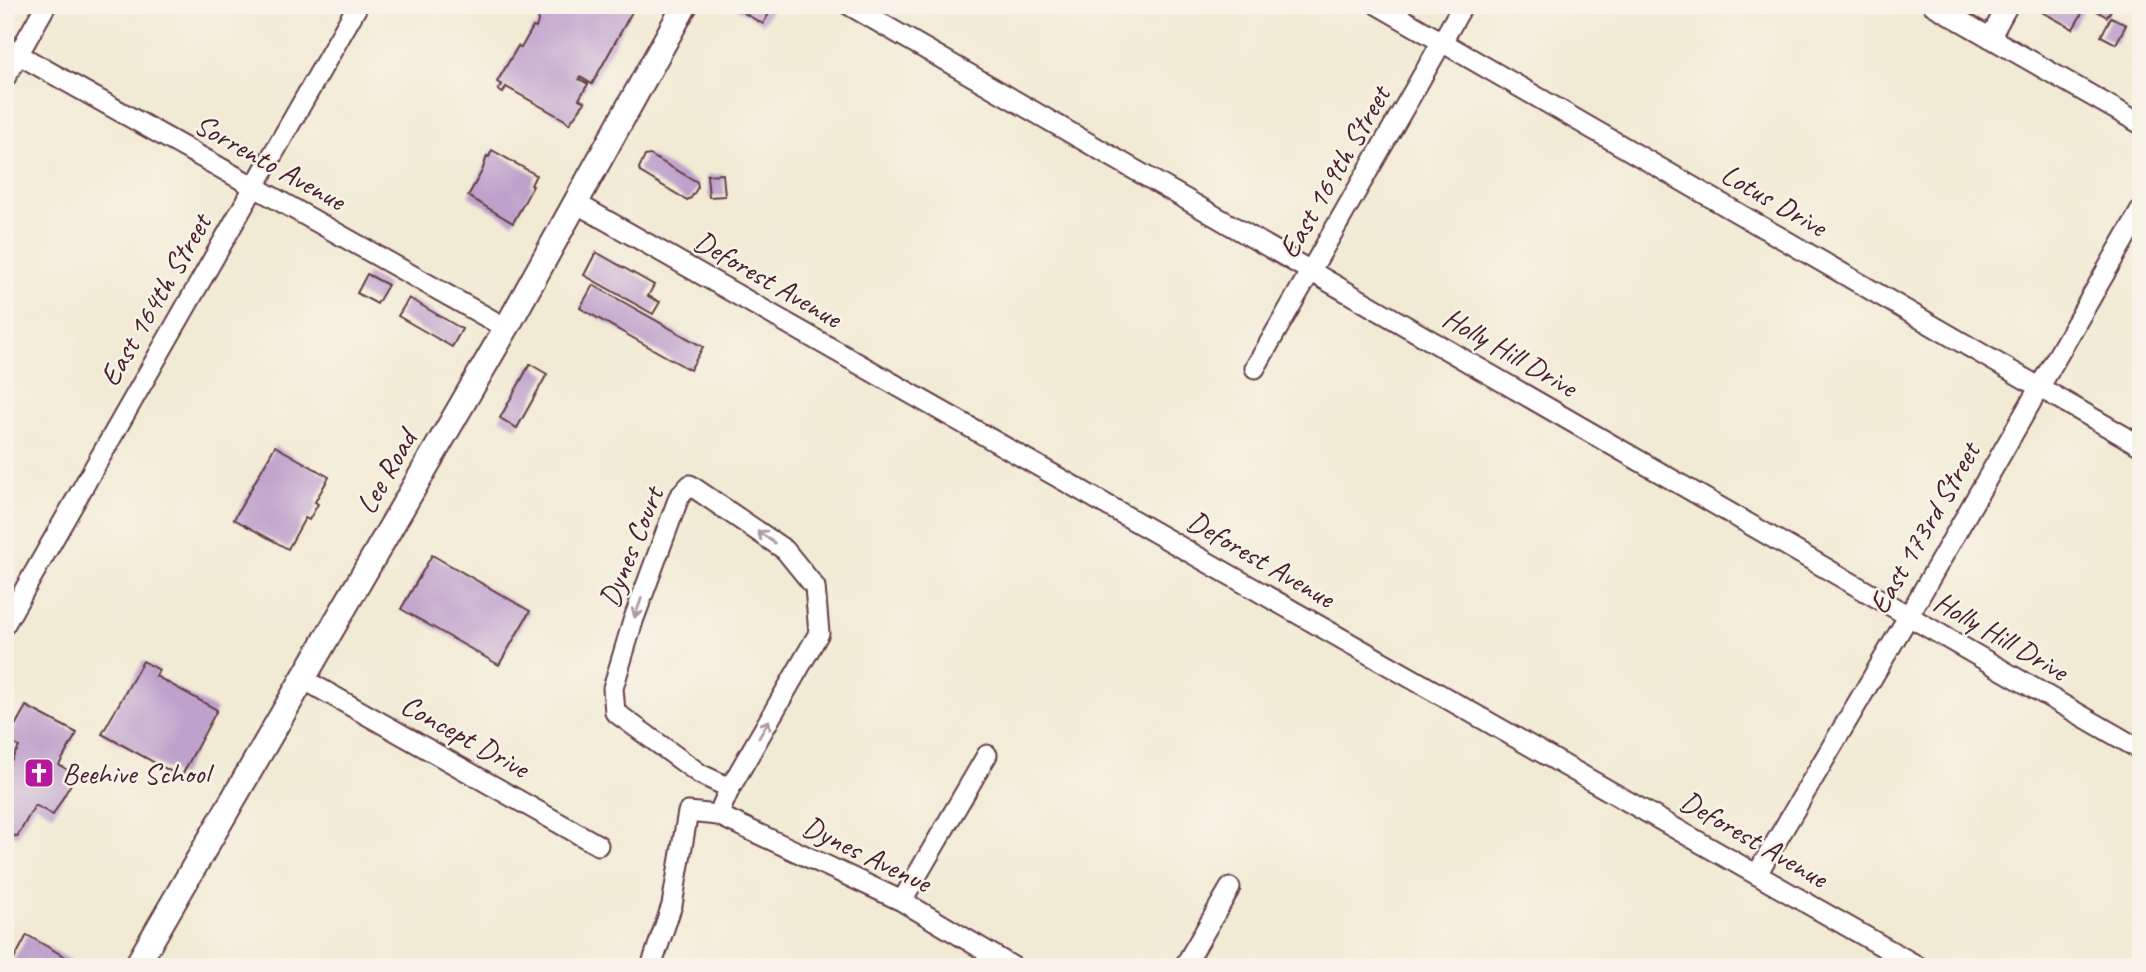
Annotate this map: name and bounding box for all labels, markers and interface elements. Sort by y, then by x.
street label: East 169th Street [1269,77,1400,265]
street label: Sorrento Avenue [188,105,354,220]
street label: Lotus Drive [1715,155,1835,246]
street label: East 164th Street [90,205,221,393]
street label: Deforest Avenue [688,222,850,338]
street label: Holly Hill Drive [1436,298,1586,407]
street label: Lee Road [347,420,427,520]
street label: East 173rd Street [1860,433,1990,620]
street label: Dynes Court [590,479,673,612]
street label: Deforest Avenue [1181,502,1343,618]
one-way arrow [756,530,776,544]
street label: Holly Hill Drive [1927,582,2077,691]
one-way arrow [630,597,643,619]
street label: Concept Drive [394,685,538,788]
one-way arrow [757,719,771,739]
place label: Beehive School [62,754,214,792]
church icon: Beehive School [22,756,56,790]
street label: Deforest Avenue [1674,782,1836,898]
street label: Dynes Avenue [797,807,939,902]

